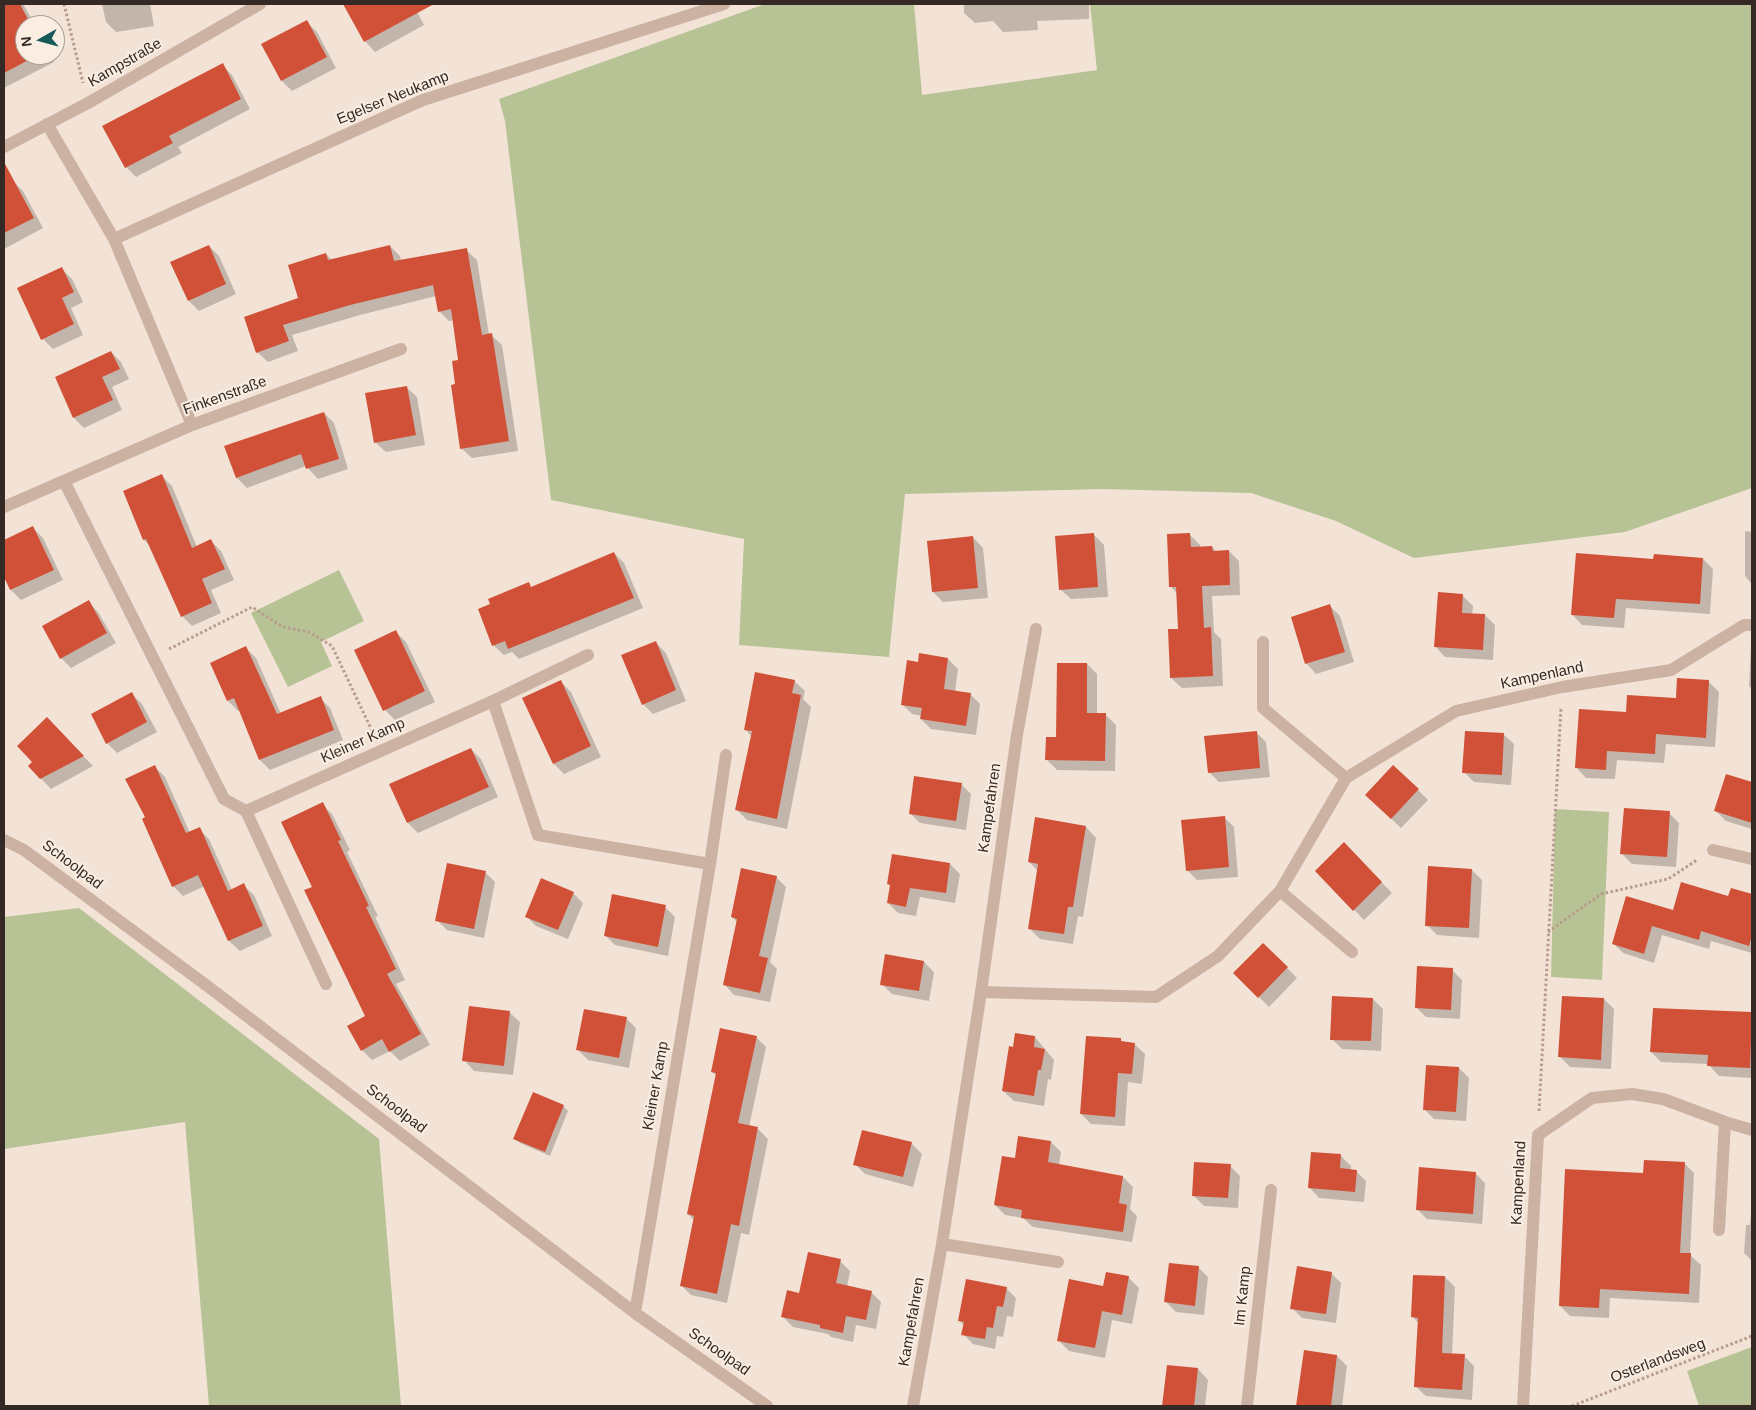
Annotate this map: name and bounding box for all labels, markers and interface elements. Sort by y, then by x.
north arrow [15,15,65,65]
street label: Kampstraße [85,35,165,91]
text: N [18,36,35,48]
street label: Egelser Neukamp [334,67,452,129]
street label: Finkenstraße [181,373,269,419]
street label: Kampenland [1499,658,1585,694]
street label: Kleiner Kamp [318,714,408,768]
street label: Kampefahren [975,762,1005,854]
street label: Schoolpad [38,836,106,894]
street label: Kleiner Kamp [639,1040,673,1132]
street label: Schoolpad [362,1080,430,1138]
street label: Kampenland [1508,1140,1530,1226]
street label: Im Kamp [1231,1265,1255,1327]
street label: Kampefahren [895,1276,929,1368]
street label: Schoolpad [685,1324,753,1380]
street label: Osterlandsweg [1608,1335,1708,1387]

